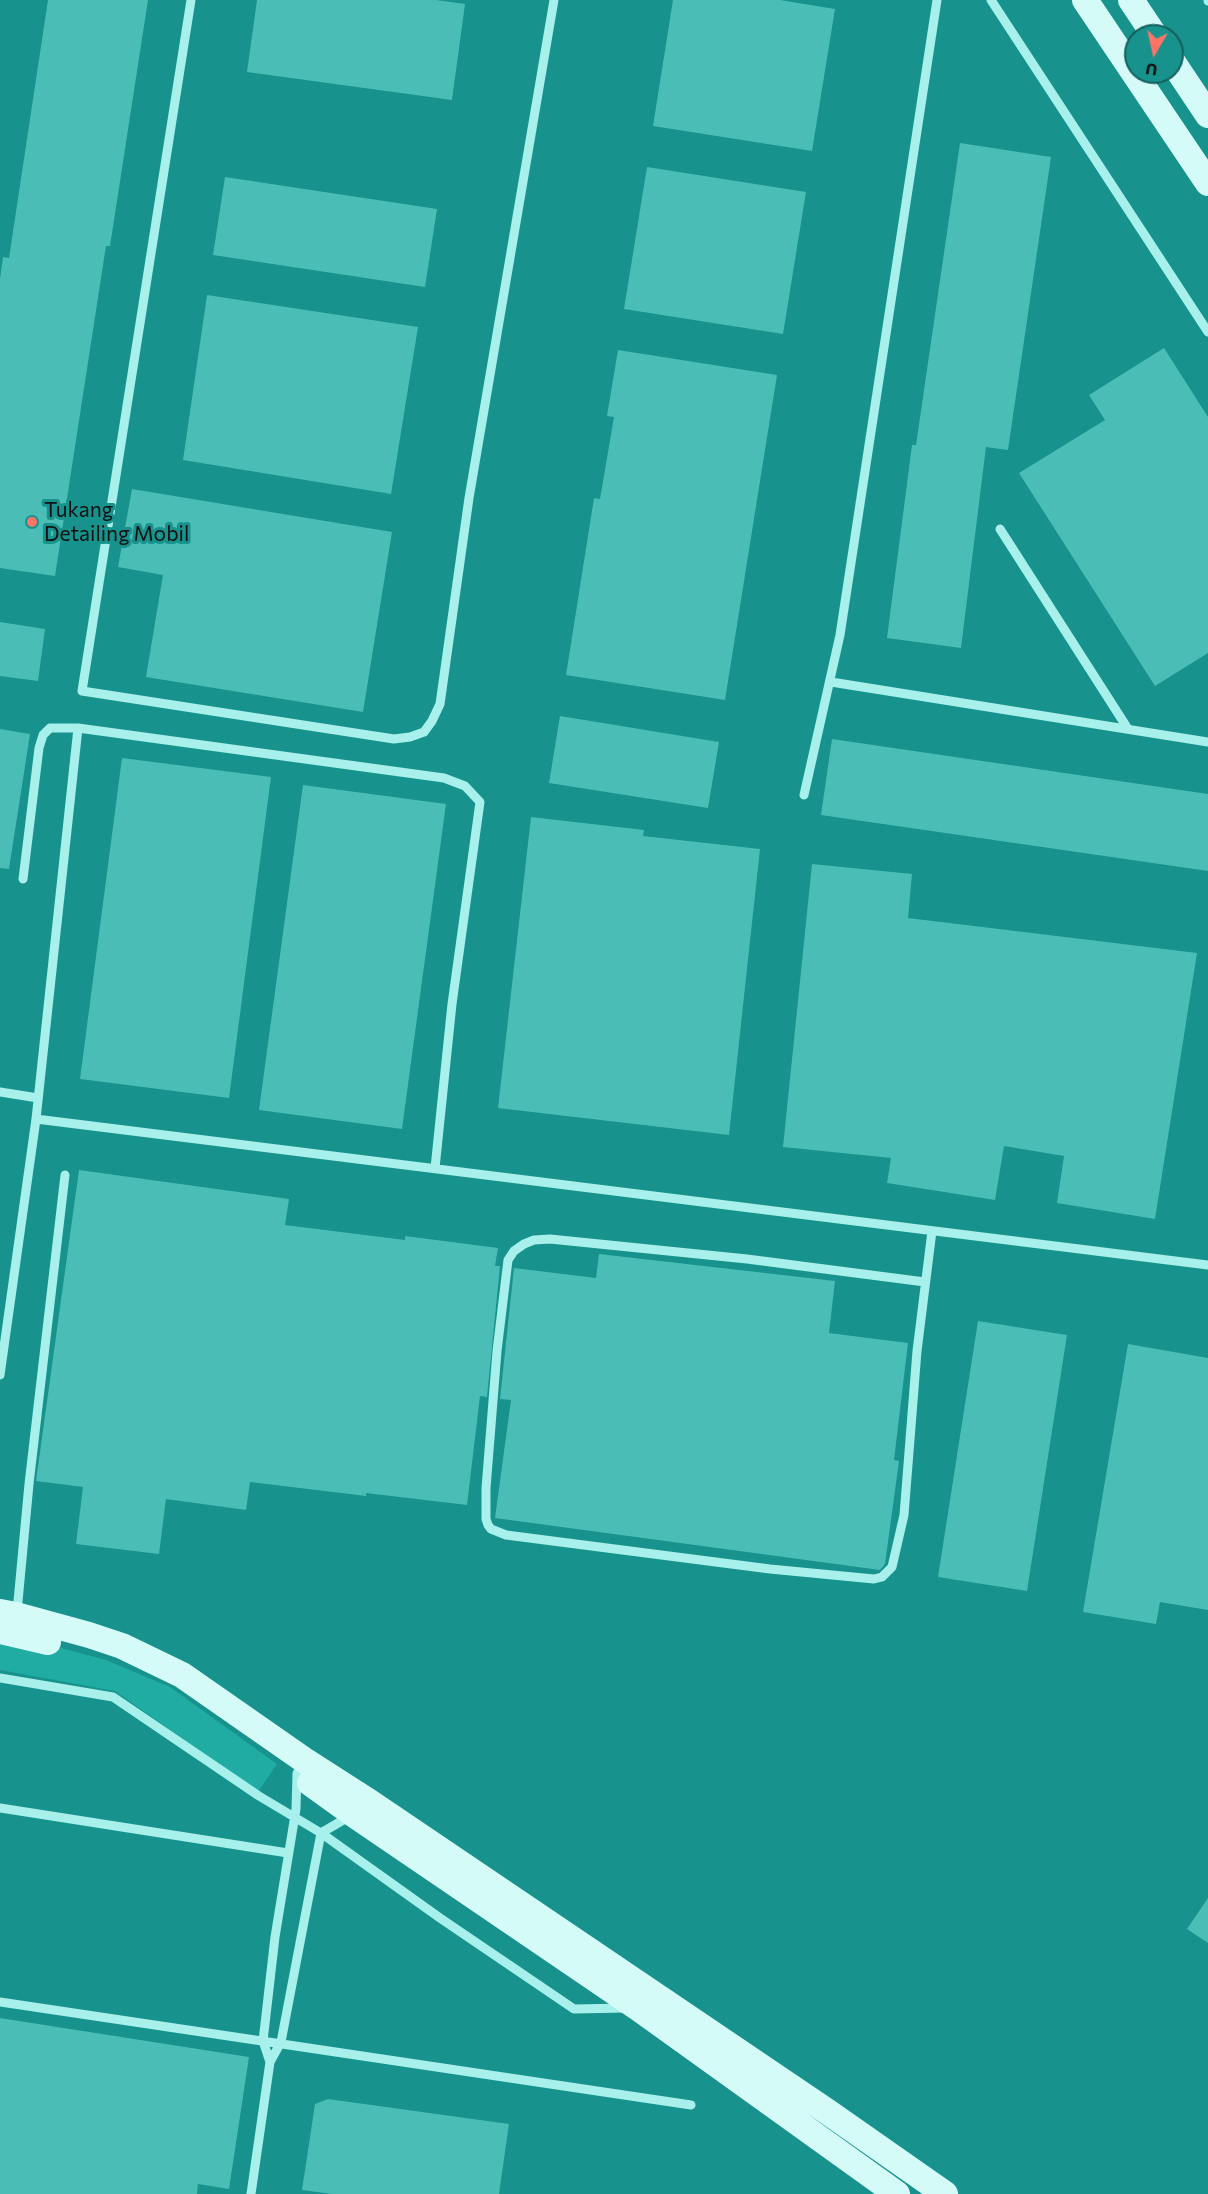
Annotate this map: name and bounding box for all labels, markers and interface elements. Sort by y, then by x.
north arrow [1124,24,1184,84]
text: U [1144,60,1159,81]
place label: Tukang Detailing Mobil [44,497,189,547]
marker: Tukang Detailing Mobil [25,515,39,529]

